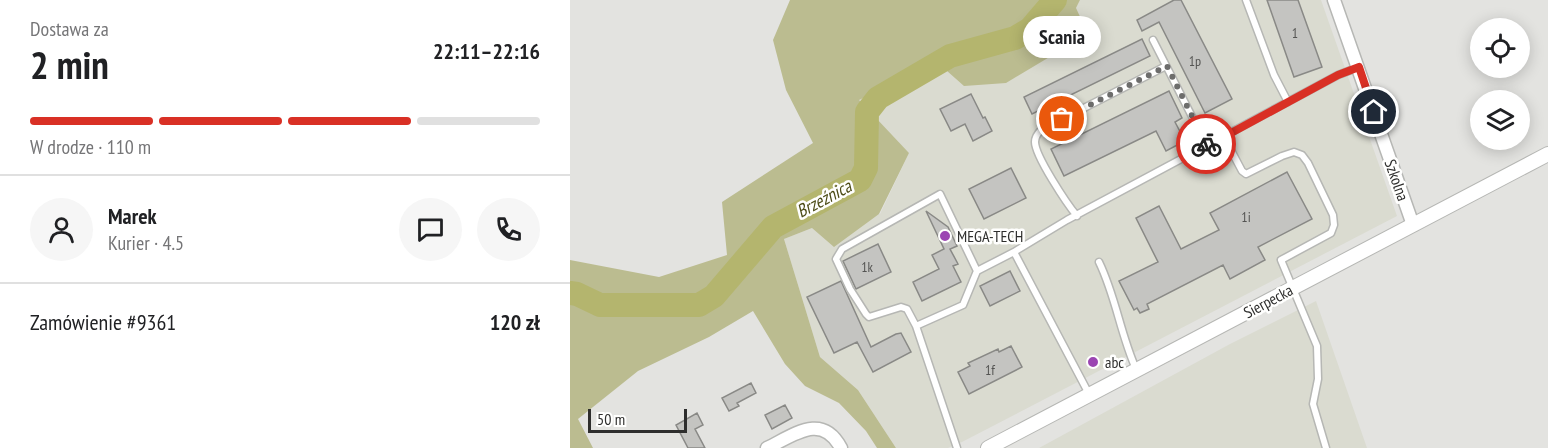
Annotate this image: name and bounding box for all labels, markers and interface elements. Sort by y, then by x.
text: Dostawa za [30,16,109,42]
callout: Scania [1023,17,1101,59]
map controls [1470,18,1530,150]
button: locate [1470,18,1530,78]
text: Scania [1039,24,1085,50]
house number: 1 [1292,24,1298,42]
text: 22:11–22:16 [433,37,540,65]
text: 2 min [30,39,109,90]
house number: 1p [1189,52,1201,70]
pin [1348,86,1399,137]
button: layers [1470,90,1530,150]
pin [1036,93,1087,144]
icon: home [1357,95,1390,128]
icon: bag [1045,102,1078,135]
courier [1176,114,1236,174]
icon: bike [1190,128,1223,161]
text: W drodze · 110 m [30,134,151,160]
street label: Szkolna [1381,157,1413,203]
water label: Brzeźnica [792,174,856,223]
button: person [30,198,93,261]
button: chat [399,198,462,261]
button: phone [477,198,540,261]
text: Marek [108,202,157,230]
house number: 1i [1241,208,1251,226]
place label: MEGA-TECH [957,226,1023,246]
marker: MEGA-TECH [938,229,952,243]
text: Kurier · 4.5 [108,230,184,256]
house number: 1k [861,258,873,276]
street label: Sierpecka [1240,280,1296,322]
text: Zamówienie #9361 [30,308,176,336]
text: 120 zł [490,308,540,336]
place label: abc [1105,352,1124,372]
marker: abc [1086,355,1100,369]
house number: 1f [985,361,995,379]
scale bar [588,406,687,434]
text: 50 m [597,409,625,429]

